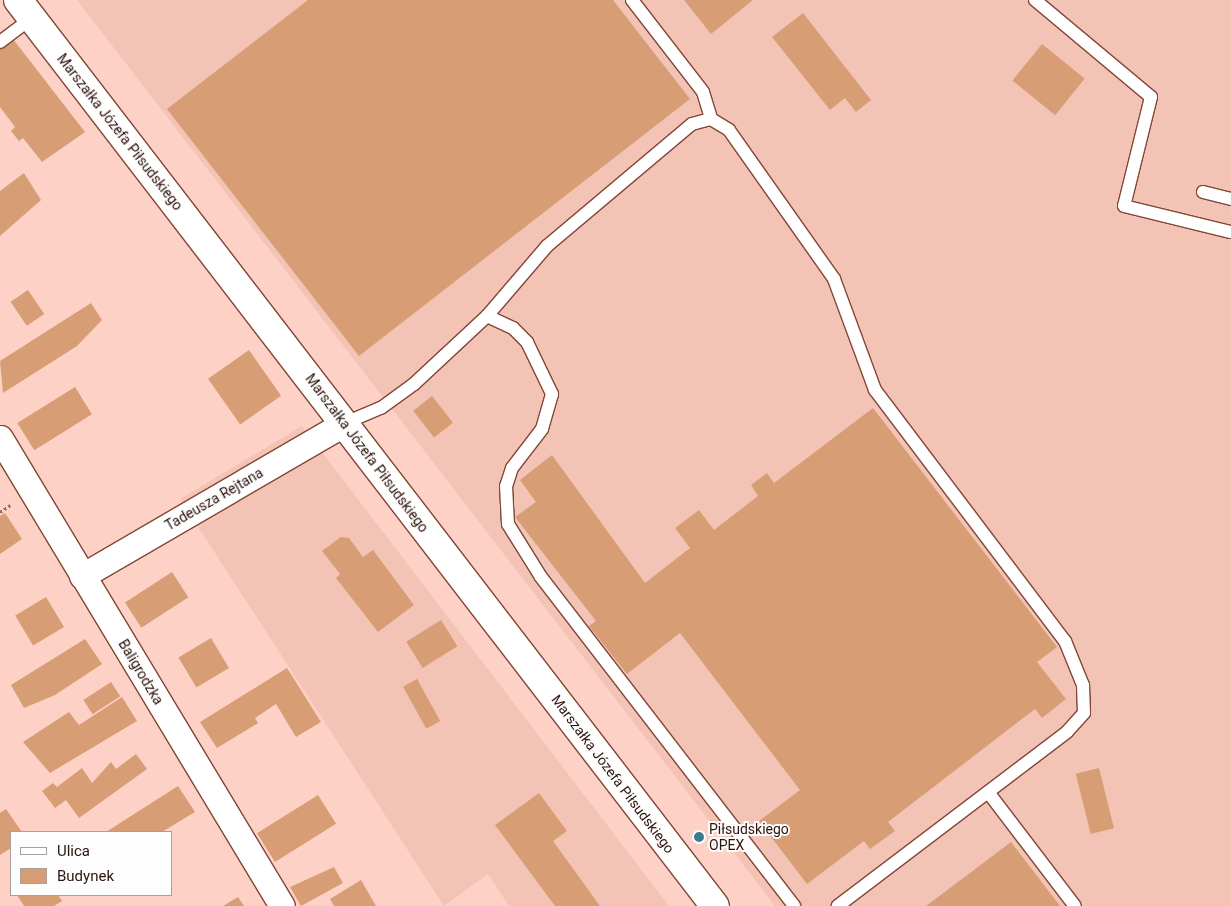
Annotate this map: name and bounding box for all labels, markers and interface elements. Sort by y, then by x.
street label: Marszałka Józefa Piłsudskiego [54,50,186,214]
street label: Marszałka Józefa Piłsudskiego [302,370,432,536]
street label: Tadeusza Rejtana [162,464,266,534]
street label: Baligrodzka [115,636,167,708]
street label: Marszałka Józefa Piłsudskiego [548,691,678,857]
place label: Piłsudskiego OPEX [709,821,789,854]
legend [10,831,172,896]
marker: Piłsudskiego OPEX [693,831,705,843]
text: Ulica [57,842,90,860]
text: Budynek [57,867,114,885]

